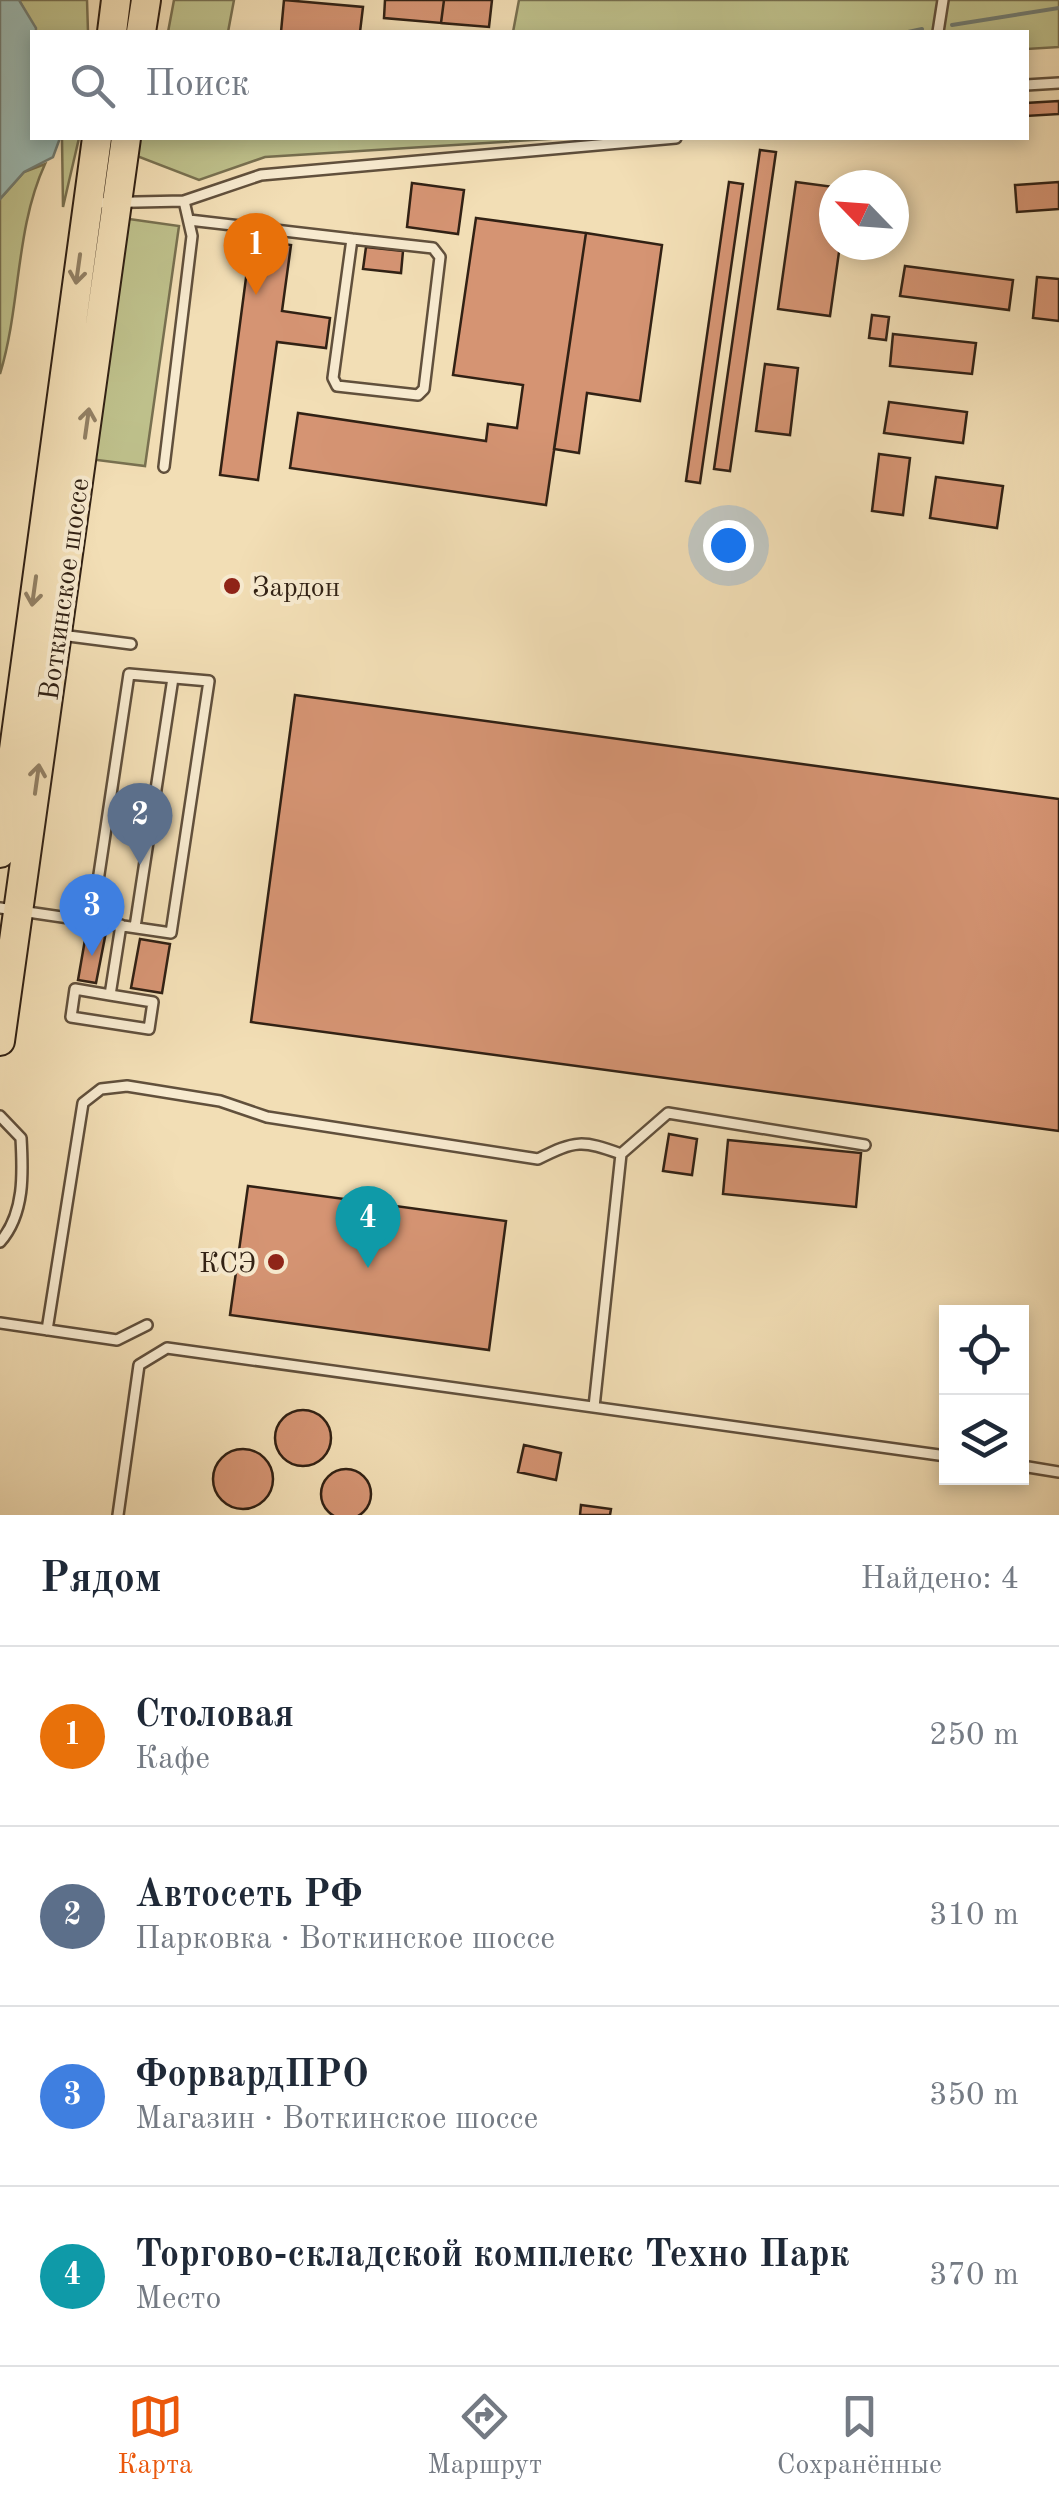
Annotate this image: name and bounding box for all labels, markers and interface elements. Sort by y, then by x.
search box [30,30,1029,140]
icon: search [65,58,120,113]
text: Поиск [145,66,250,104]
north arrow [819,170,909,260]
pin: 1 [224,212,288,295]
one-way arrow [69,252,87,284]
one-way arrow [78,407,96,439]
street label: Воткинское шоссе [37,476,95,702]
your location [703,520,754,571]
one-way arrow [24,574,43,606]
marker: Зардон [221,575,243,597]
place label: Зардон [252,575,340,603]
one-way arrow [28,764,46,796]
pin: 2 [108,782,172,865]
pin: 3 [59,874,124,956]
pin: 4 [336,1186,400,1268]
place label: КСЭ [199,1251,256,1279]
marker: КСЭ [265,1251,287,1273]
map controls [939,1305,1029,1485]
button: locate [939,1305,1029,1395]
button: layers [939,1395,1029,1485]
text: Рядом [40,1559,162,1601]
text: Найдено: 4 [860,1564,1019,1596]
text: Столовая [135,1697,294,1735]
text: 1 [63,1720,82,1752]
text: 250 m [929,1720,1019,1752]
text: Кафе [135,1744,210,1776]
text: Автосеть РФ [135,1877,362,1915]
text: 2 [63,1900,82,1932]
text: 310 m [929,1900,1019,1932]
text: Парковка · Воткинское шоссе [135,1924,555,1956]
text: ФорвардПРО [135,2057,369,2095]
text: 3 [63,2080,82,2112]
text: 350 m [929,2080,1019,2112]
text: Магазин · Воткинское шоссе [135,2104,538,2136]
text: Торгово-складской комплекс Техно Парк [135,2237,850,2275]
text: 4 [63,2260,82,2292]
text: 370 m [929,2260,1019,2292]
text: Место [135,2284,221,2316]
tab: Карта [117,2389,193,2484]
tab: Маршрут [427,2389,542,2484]
tab: Сохранённые [777,2389,942,2484]

